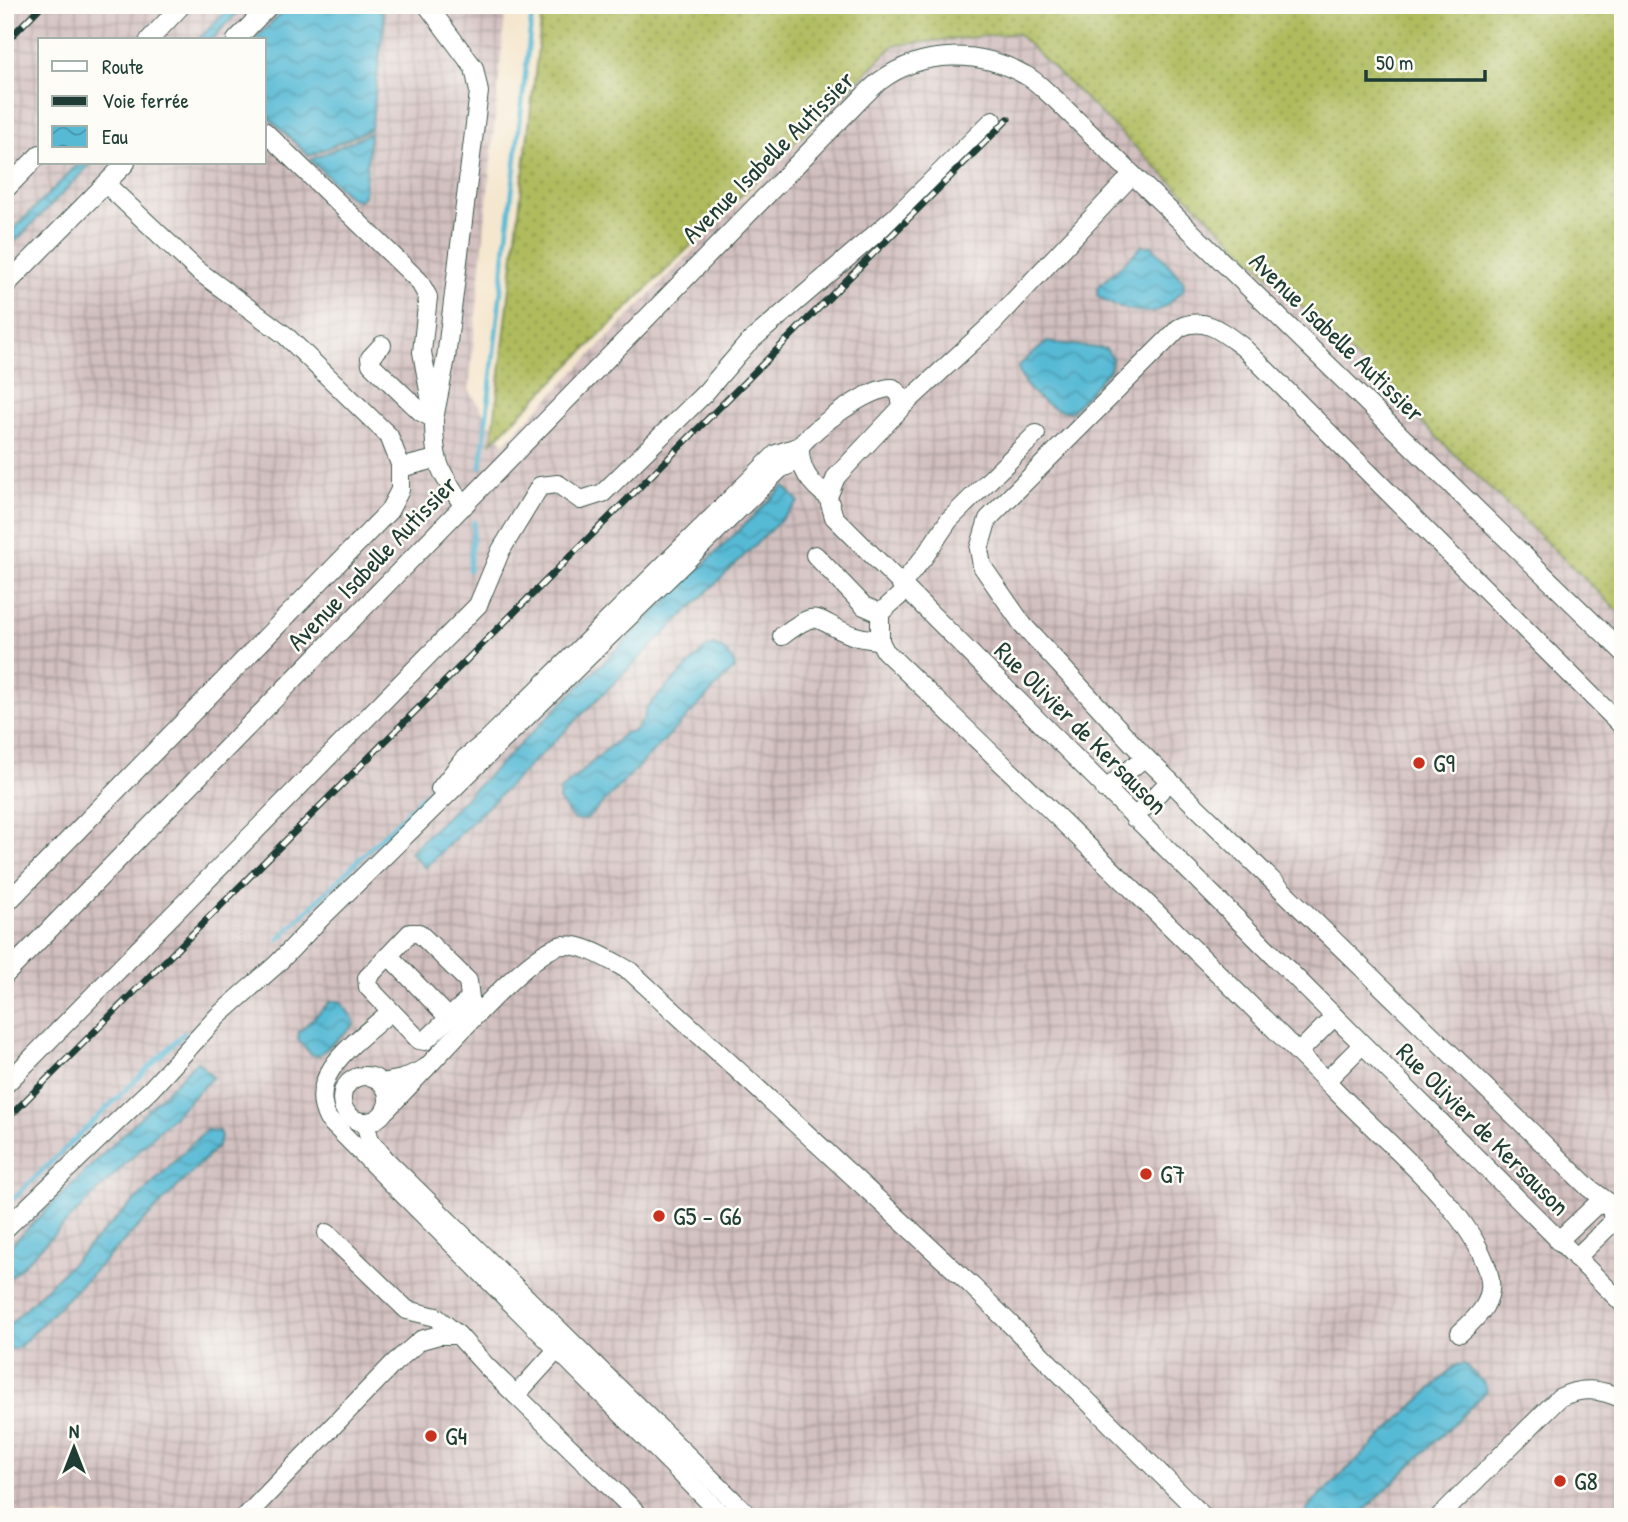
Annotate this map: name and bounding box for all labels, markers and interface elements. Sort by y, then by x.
legend [38,38,266,164]
scale bar [1366,38,1484,82]
text: 50 m [1376,48,1413,77]
text: Route [102,52,144,81]
street label: Avenue Isabelle Autissier [674,63,862,251]
text: Voie ferrée [102,86,189,115]
text: Eau [102,122,129,151]
street label: Avenue Isabelle Autissier [1242,244,1433,429]
street label: Avenue Isabelle Autissier [279,467,464,658]
street label: Rue Olivier de Kersauson [987,633,1176,822]
place label: G9 [1433,745,1455,780]
marker: G9 [1411,755,1427,771]
street label: Rue Olivier de Kersauson [1389,1034,1578,1223]
place label: G7 [1160,1156,1185,1191]
marker: G7 [1138,1166,1154,1182]
place label: G5 - G6 [673,1198,742,1233]
marker: G5 - G6 [651,1208,667,1224]
north arrow [38,1414,108,1484]
text: N [69,1418,79,1444]
place label: G4 [445,1418,467,1453]
marker: G4 [423,1428,439,1444]
place label: G8 [1574,1463,1598,1498]
marker: G8 [1552,1473,1568,1489]

